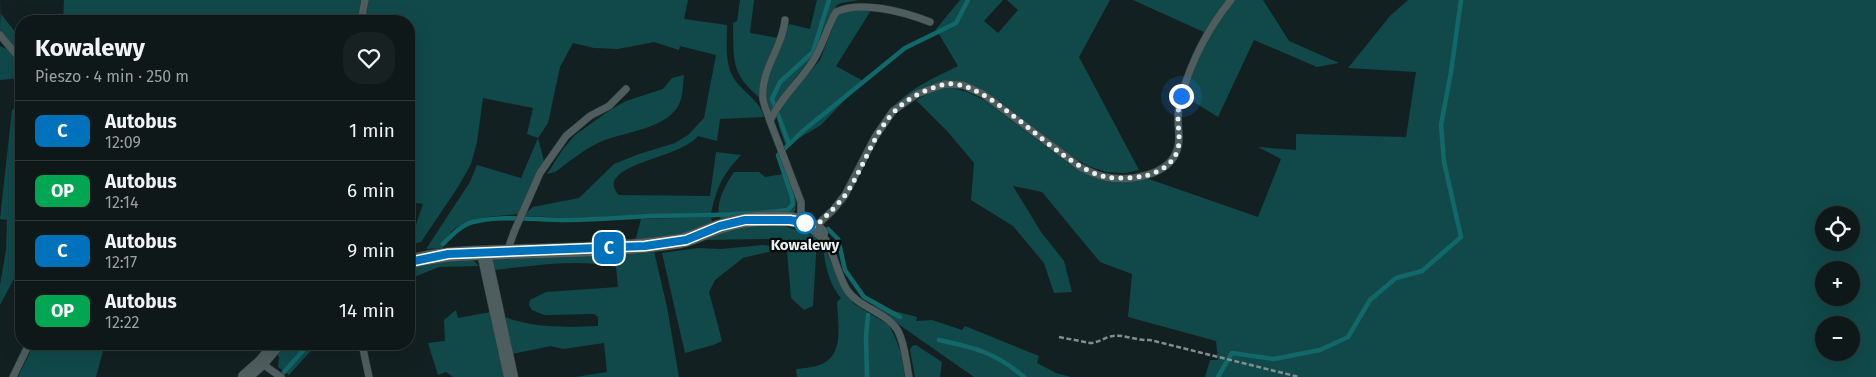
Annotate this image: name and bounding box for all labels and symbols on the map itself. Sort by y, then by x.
your location [1169,84,1194,109]
marker: Kowalewy [794,212,816,234]
line badge: C [593,232,625,264]
place label: Kowalewy [771,236,840,254]

